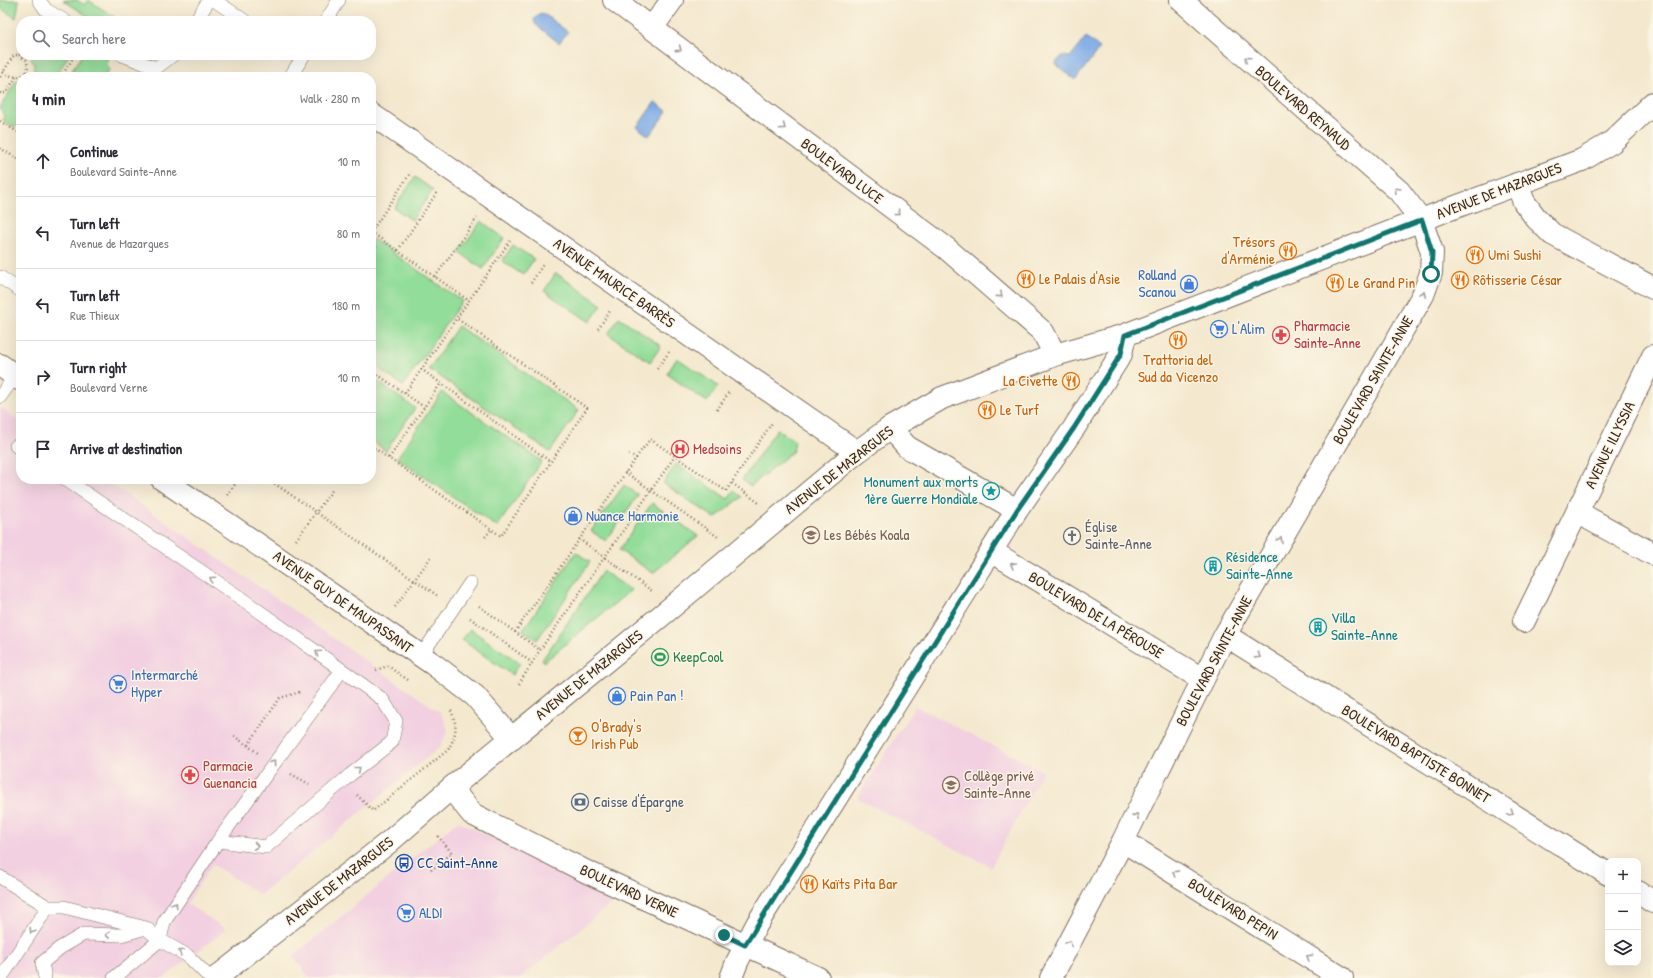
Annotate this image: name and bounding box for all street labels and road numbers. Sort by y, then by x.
street label: BOULEVARD REYNAUD [1251,60,1356,156]
street label: BOULEVARD LUCE [797,133,888,209]
street label: AVENUE DE MAZARGUES [1433,157,1565,224]
street label: AVENUE MAURICE BARRÈS [549,233,679,333]
street label: BOULEVARD SAINTE-ANNE [1327,311,1418,448]
street label: AVENUE ILLYSSIA [1579,397,1640,492]
street label: AVENUE DE MAZARGUES [780,420,898,519]
street label: AVENUE GUY DE MAUPASSANT [269,545,418,659]
street label: BOULEVARD DE LA PÉROUSE [1025,566,1168,663]
street label: BOULEVARD SAINTE-ANNE [1170,592,1257,730]
street label: AVENUE DE MAZARGUES [530,625,647,725]
street label: BOULEVARD BAPTISTE BONNET [1338,699,1495,809]
street label: AVENUE DE MAZARGUES [280,831,398,930]
street label: BOULEVARD VERNE [577,859,682,923]
street label: BOULEVARD PEPIN [1184,873,1282,945]

